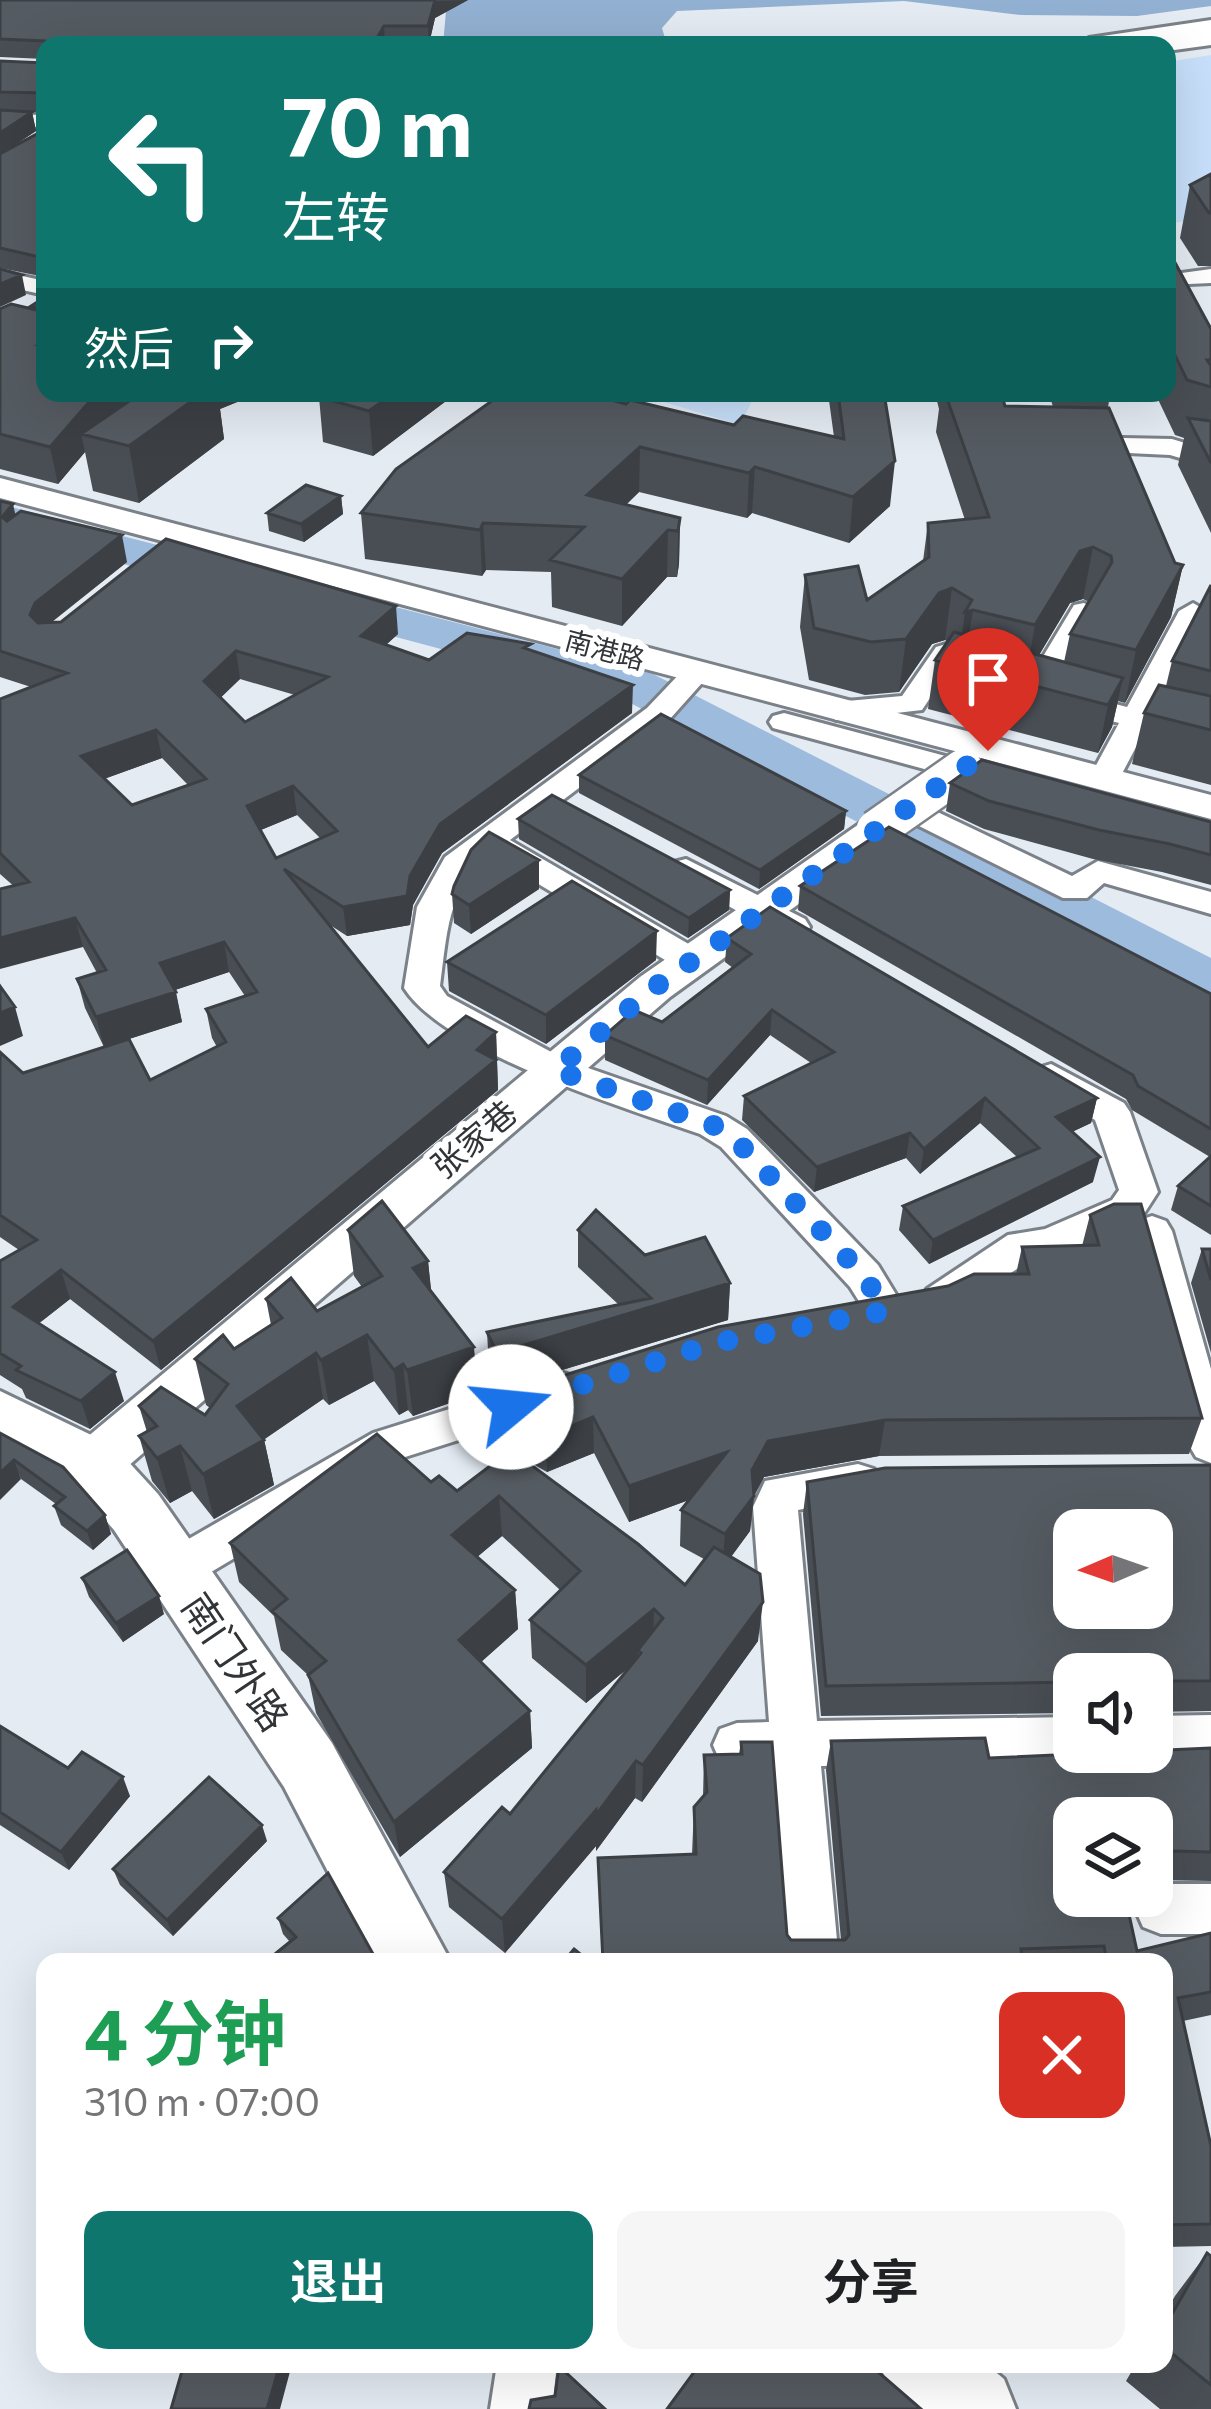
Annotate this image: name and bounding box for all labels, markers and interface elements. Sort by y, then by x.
text: 70 m [282,72,473,174]
icon: left [84,84,240,240]
text: 左转 [282,182,390,248]
icon: right [198,312,264,378]
text: 然后 [84,319,174,374]
street label: 南港路 [562,623,648,675]
pin [937,628,1039,751]
icon: arrive [955,646,1021,712]
street label: 张家巷 [422,1090,524,1186]
position arrow [448,1344,574,1470]
north arrow [1053,1509,1173,1629]
map controls [1053,1509,1173,1917]
street label: 南门外路 [173,1583,301,1739]
button: sound [1053,1653,1173,1773]
button: layers [1053,1797,1173,1917]
text: 4 分钟 [84,1987,286,2075]
button: close [999,1992,1125,2118]
text: 310 m · 07:00 [84,2076,320,2124]
button: 退出 [84,2211,593,2349]
button: 分享 [617,2211,1125,2349]

